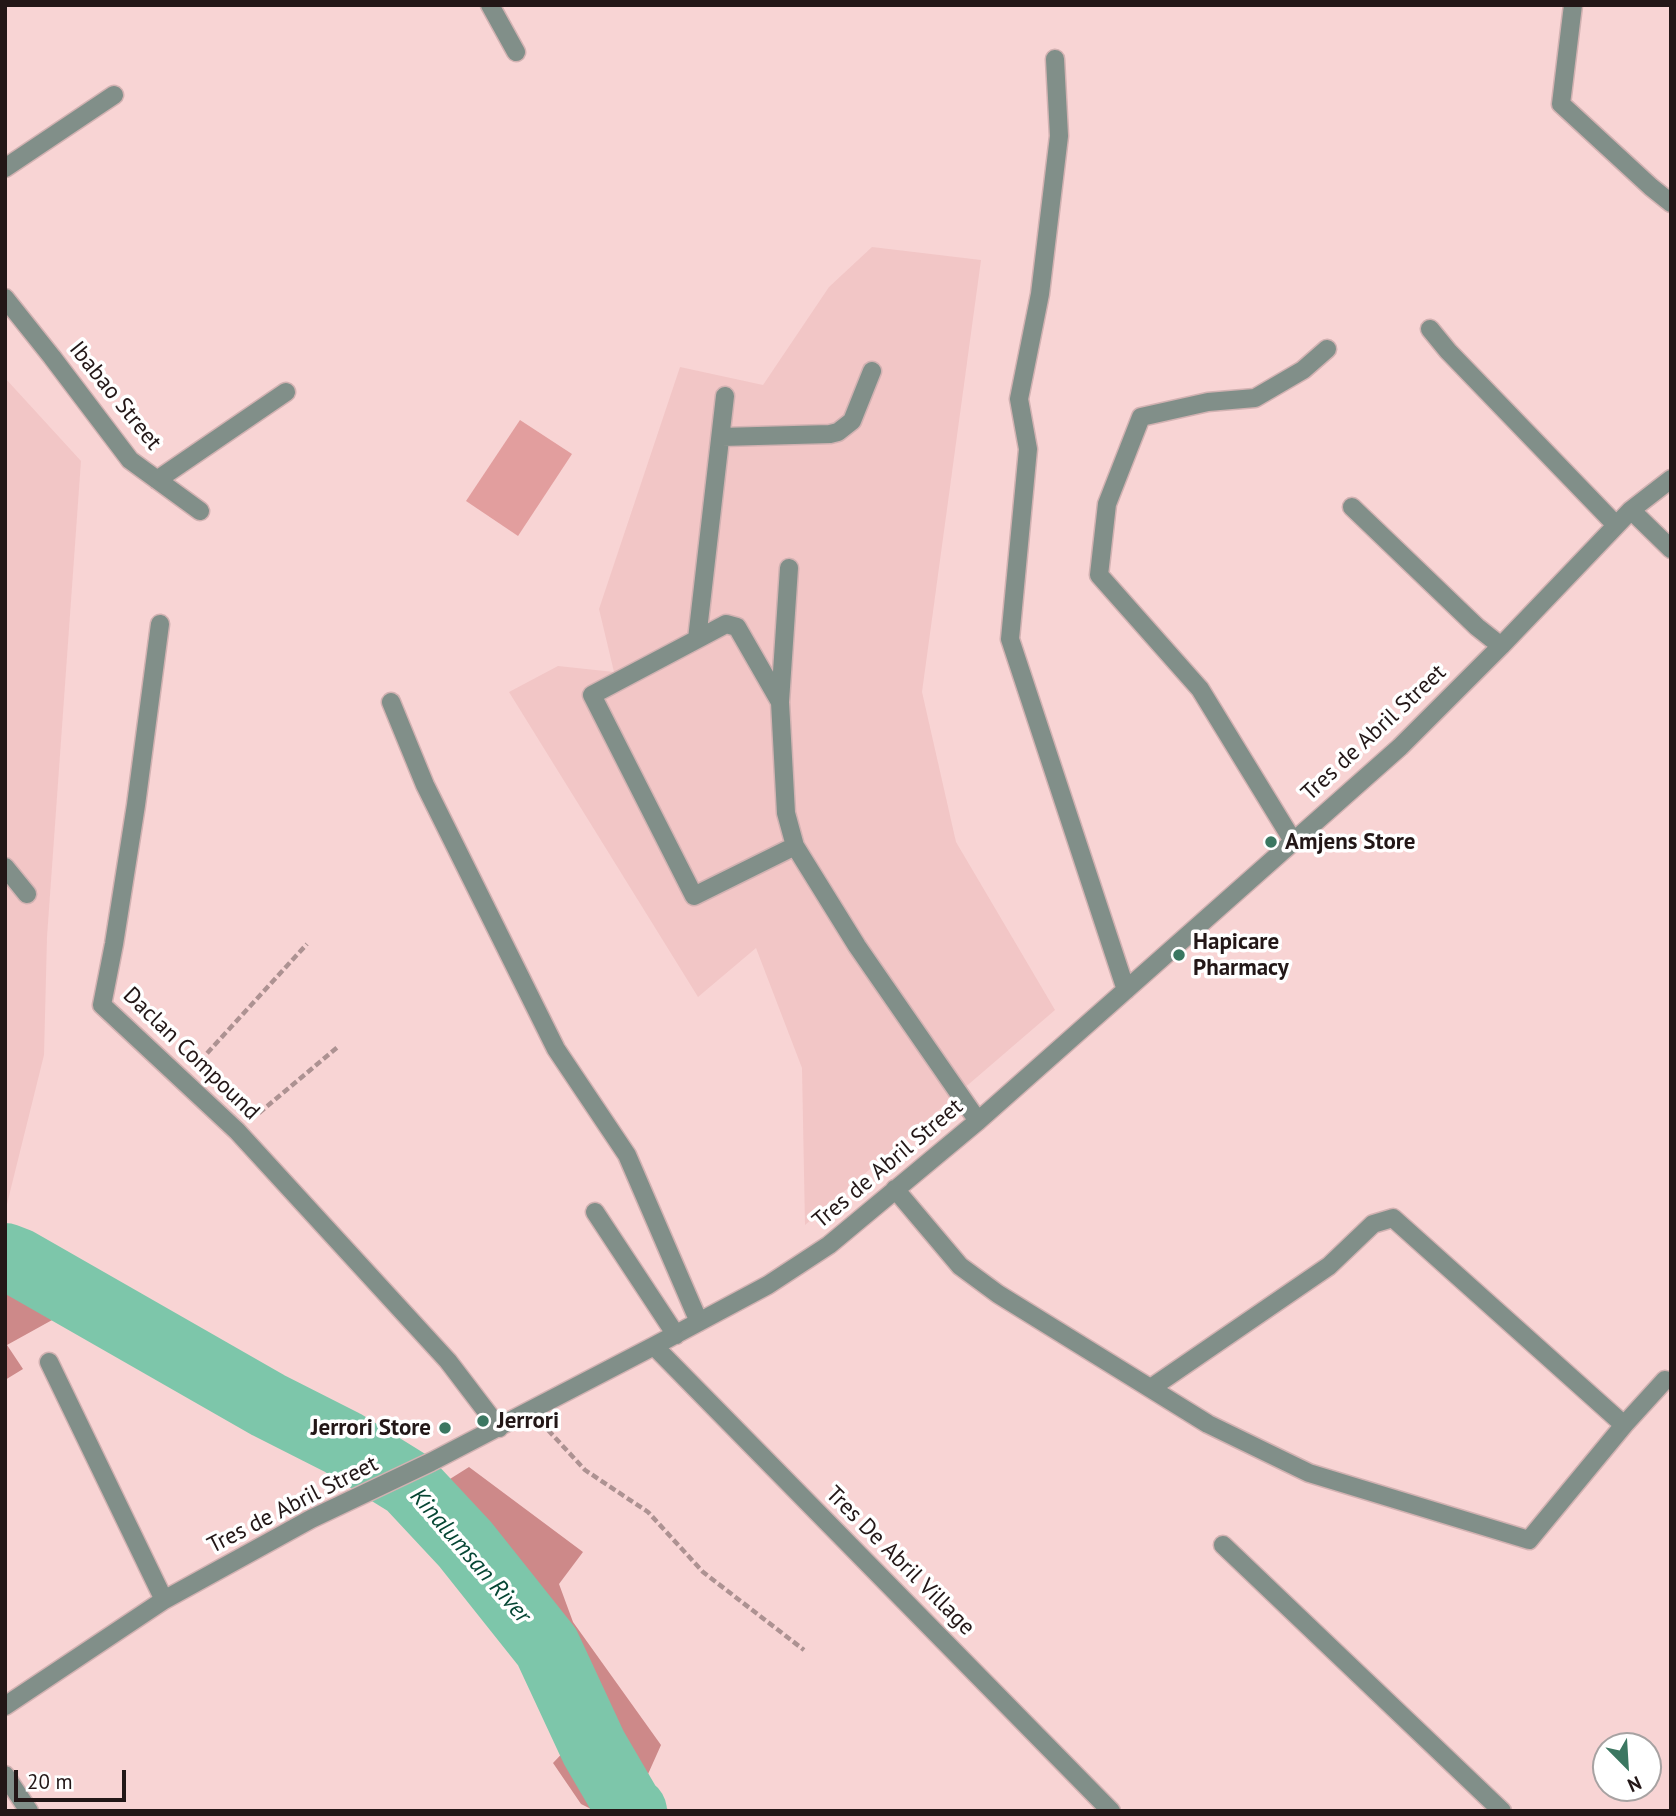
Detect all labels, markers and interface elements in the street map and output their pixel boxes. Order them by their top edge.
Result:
street label: Ibabao Street [63,336,167,456]
street label: Tres de Abril Street [1296,659,1452,807]
place label: Amjens Store [1285,828,1416,856]
marker: Amjens Store [1263,834,1279,850]
place label: Hapicare Pharmacy [1193,928,1289,982]
marker: Hapicare Pharmacy [1171,947,1187,963]
street label: Daclan Compound [117,982,265,1126]
street label: Tres de Abril Street [807,1093,969,1235]
place label: Jerrori [497,1407,559,1435]
marker: Jerrori [475,1413,491,1429]
place label: Jerrori Store [311,1414,431,1442]
marker: Jerrori Store [437,1420,453,1436]
street label: Tres de Abril Street [203,1450,383,1560]
street label: Tres De Abril Village [820,1481,980,1641]
water label: Kinalumsan River [403,1483,537,1629]
north arrow [1592,1732,1662,1802]
scale bar [18,1756,130,1800]
text: 20 m [27,1768,73,1795]
text: N [1624,1771,1645,1798]

